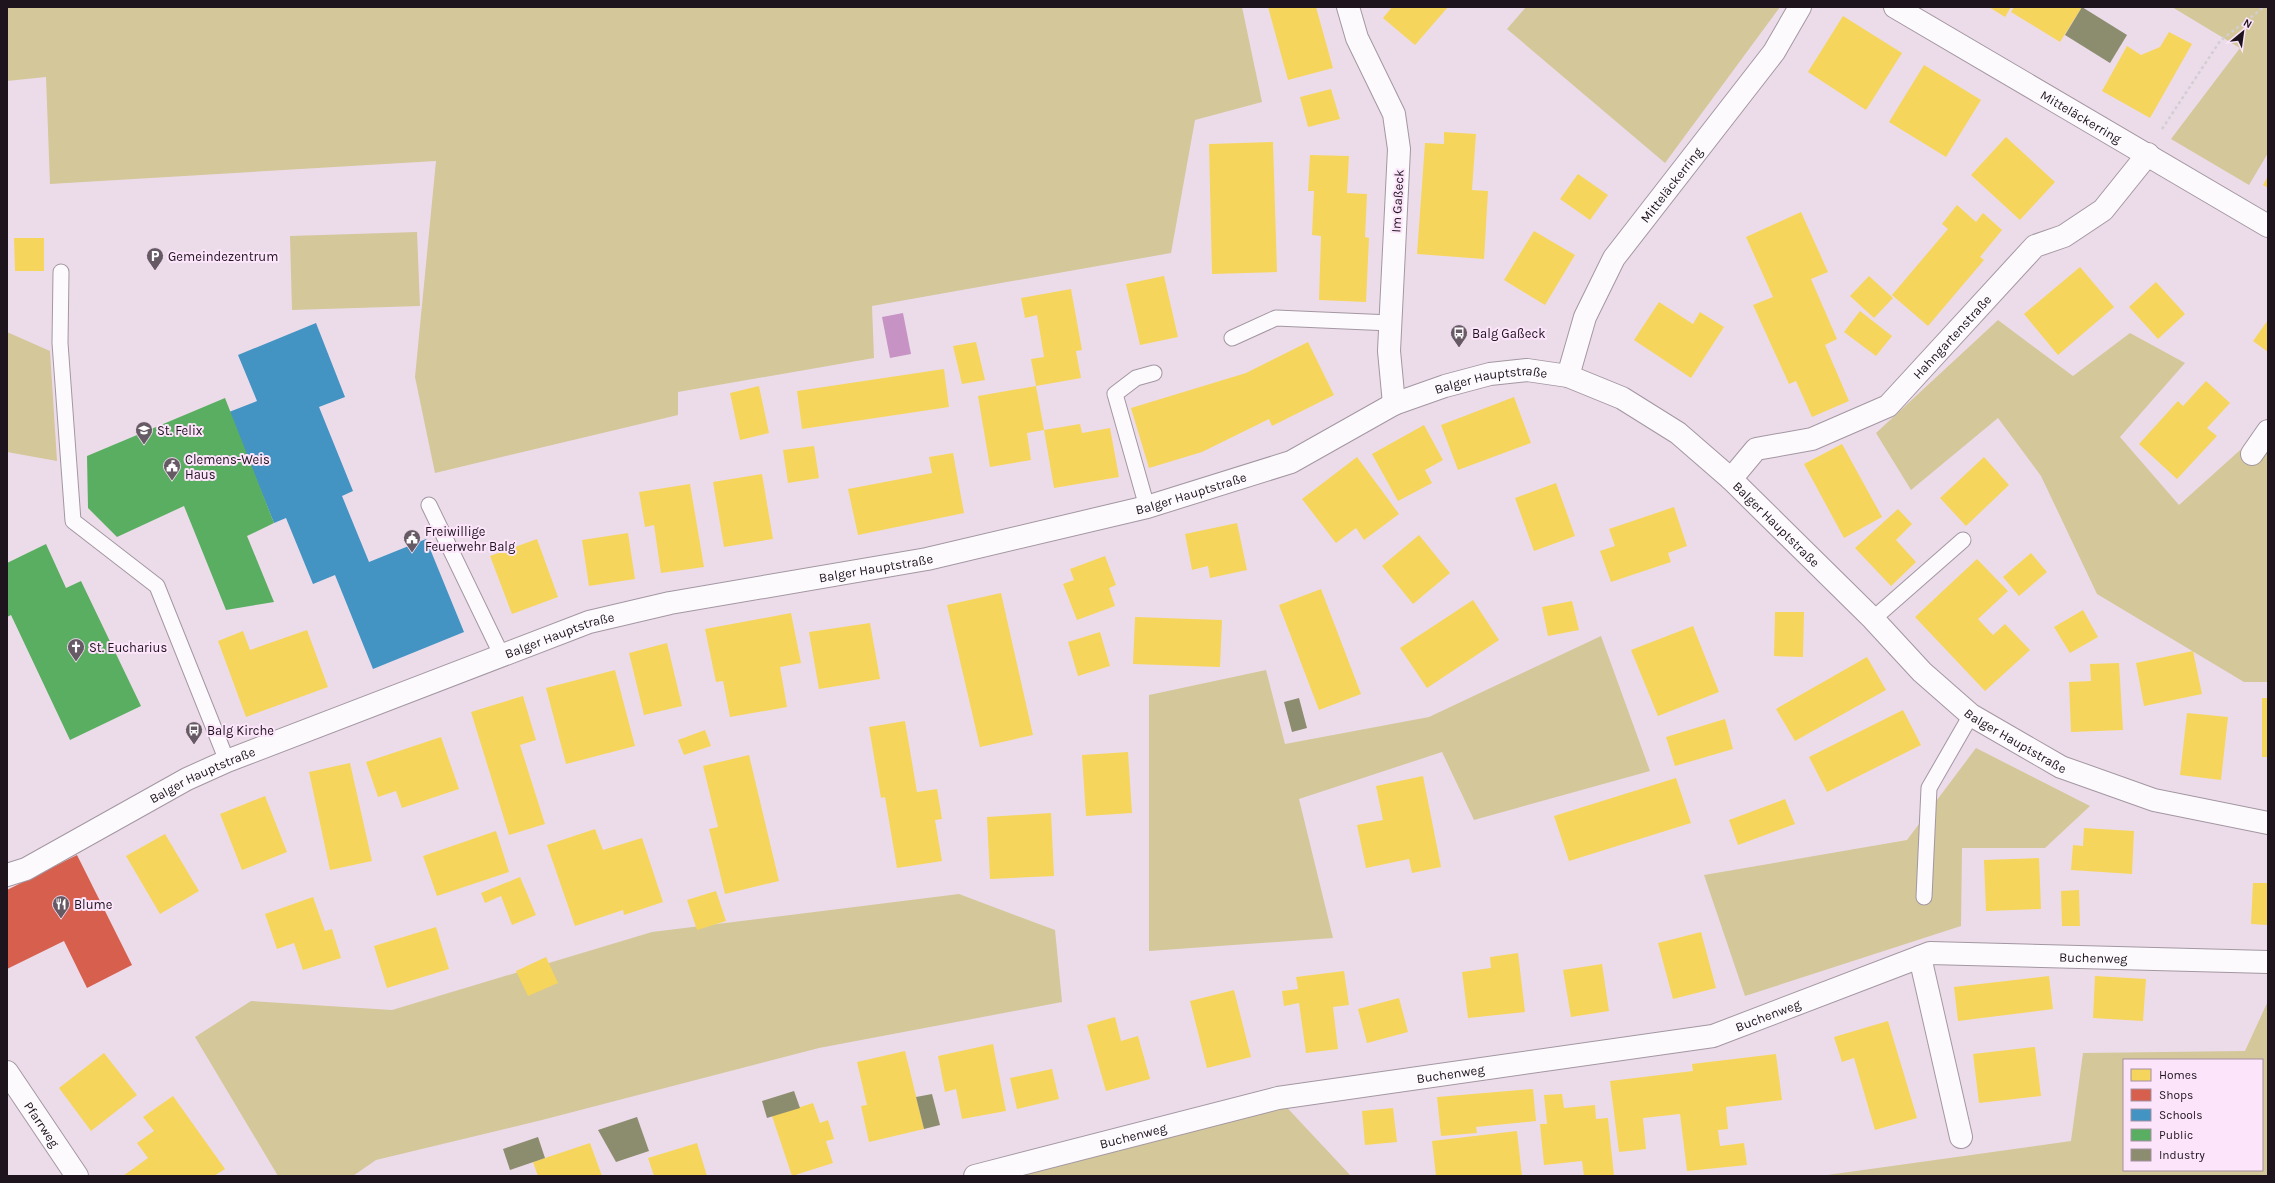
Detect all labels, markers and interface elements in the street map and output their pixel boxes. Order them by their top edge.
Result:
north arrow [2223,12,2263,52]
text: N [2241,16,2254,31]
street label: Mitteläckerring [2038,87,2125,147]
street label: Mitteläckerring [1637,144,1706,226]
street label: Im Gaßeck [1388,169,1407,233]
parking icon: Gemeindezentrum [145,246,165,271]
place label: Gemeindezentrum [168,249,278,264]
street label: Hahngartenstraße [1910,292,1995,382]
bus stop icon: Balg Gaßeck [1449,323,1469,348]
place label: Balg Gaßeck [1472,326,1546,341]
street label: Balger Hauptstraße [1432,363,1549,397]
school or university icon: St. Felix [134,420,154,445]
place label: St. Felix [157,423,203,438]
place label: Clemens-Weis Haus [185,452,270,482]
public building icon: Clemens-Weis Haus [162,456,182,481]
street label: Balger Hauptstraße [1134,469,1249,517]
street label: Balger Hauptstraße [1730,479,1823,570]
place label: Freiwillige Feuerwehr Balg [425,524,516,554]
public building icon: Freiwillige Feuerwehr Balg [402,528,422,553]
street label: Balger Hauptstraße [818,551,935,585]
street label: Balger Hauptstraße [503,609,616,662]
church icon: St. Eucharius [66,637,86,662]
place label: St. Eucharius [89,640,167,655]
street label: Balger Hauptstraße [1961,706,2068,776]
bus stop icon: Balg Kirche [184,720,204,745]
place label: Balg Kirche [207,723,274,738]
street label: Balger Hauptstraße [147,744,258,806]
restaurant icon: Blume [51,894,71,919]
place label: Blume [74,897,113,912]
street label: Buchenweg [2059,949,2128,966]
street label: Buchenweg [1733,996,1803,1035]
legend [2123,1059,2263,1171]
street label: Buchenweg [1415,1062,1486,1086]
text: Homes [2159,1068,2197,1082]
text: Shops [2159,1088,2193,1102]
street label: Pfarrweg [21,1099,63,1151]
text: Schools [2159,1108,2202,1122]
street label: Buchenweg [1098,1120,1169,1152]
text: Public [2159,1128,2193,1142]
text: Industry [2159,1148,2205,1162]

